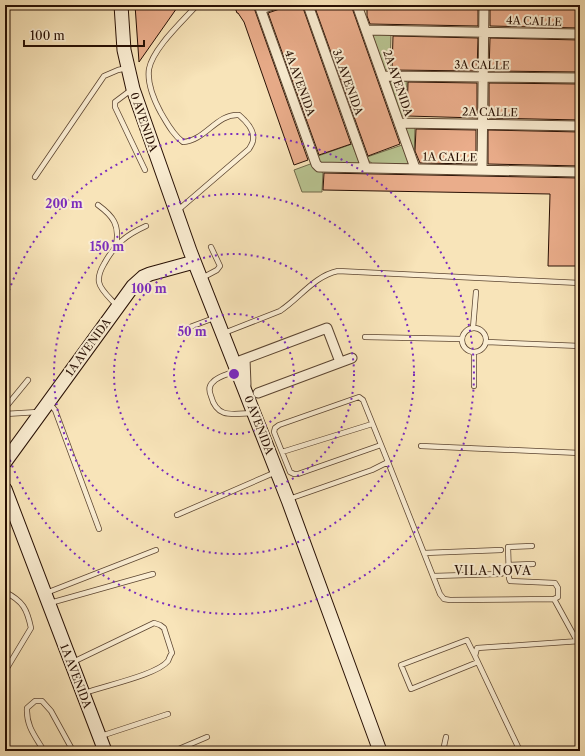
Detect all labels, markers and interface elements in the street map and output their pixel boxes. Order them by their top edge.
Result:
street label: 4A CALLE [506,13,563,29]
scale bar [24,22,144,48]
text: 100 m [30,28,65,43]
street label: 3A AVENIDA [330,47,367,118]
street label: 4A AVENIDA [282,48,319,119]
street label: 2A AVENIDA [380,48,416,119]
street label: 3A CALLE [454,58,510,72]
street label: 0 AVENIDA [127,90,161,154]
street label: 2A CALLE [462,105,518,119]
street label: 1A CALLE [423,150,478,164]
text: 200 m [45,196,83,211]
text: 150 m [90,239,124,254]
text: 100 m [131,281,167,296]
street label: 1A AVENIDA [62,315,114,379]
text: 50 m [177,324,207,339]
centre of rings [227,367,241,381]
street label: 0 AVENIDA [241,393,277,457]
district label: VILA NOVA [453,563,532,578]
street label: 1A AVENIDA [57,642,95,711]

